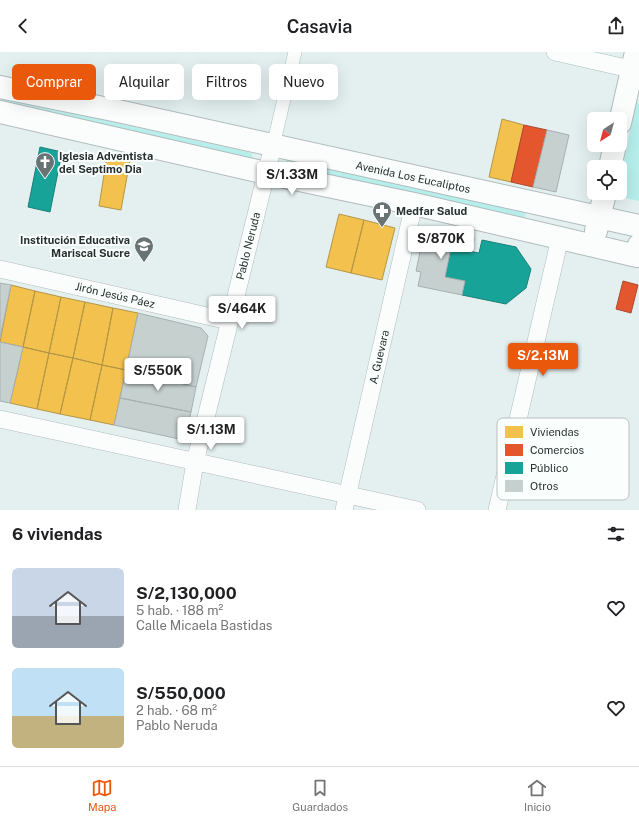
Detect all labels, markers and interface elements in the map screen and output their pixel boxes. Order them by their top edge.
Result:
icon: back [12,15,34,37]
icon: share [605,15,627,37]
text: Casavia [287,16,352,37]
chip: Comprar [12,64,96,100]
chip: Alquilar [104,64,184,100]
chip: Filtros [192,64,261,100]
chip: Nuevo [269,64,338,100]
north arrow [587,112,627,152]
map controls [587,112,627,200]
place label: Iglesia Adventista del Septimo Dia [59,150,153,175]
church icon: Iglesia Adventista del Septimo Dia [34,151,56,179]
street label: Avenida Los Eucaliptos [354,159,472,195]
button: locate [587,160,627,200]
pin: S/1.33M [255,162,329,196]
text: S/1.33M [266,167,318,182]
pharmacy icon: Medfar Salud [371,200,393,228]
place label: Medfar Salud [396,205,467,217]
street label: Pablo Neruda [234,211,262,281]
pin: S/870K [408,226,474,260]
text: S/870K [417,231,465,246]
place label: Institución Educativa Mariscal Sucre [20,234,130,259]
school or university icon: Institución Educativa Mariscal Sucre [133,235,155,263]
street label: Jirón Jesús Páez [74,280,156,310]
pin: S/464K [209,296,275,330]
text: S/464K [218,301,266,316]
street label: A. Guevara [367,329,391,385]
pin: S/2.13M [506,343,580,377]
text: S/2.13M [517,348,569,363]
pin: S/550K [125,358,191,392]
text: S/550K [133,363,183,378]
pin: S/1.13M [174,417,248,451]
legend [497,418,629,500]
text: S/1.13M [186,422,236,437]
text: Viviendas [530,426,580,438]
text: Comercios [530,444,585,456]
text: Público [530,462,568,474]
text: Otros [530,480,559,492]
icon: filters [605,523,627,545]
text: 6 viviendas [12,524,103,544]
text: S/2,130,000 [136,583,237,603]
icon: home [44,584,92,632]
icon: heart [605,597,627,619]
text: 5 hab. · 188 m² [136,603,223,618]
text: Calle Micaela Bastidas [136,618,272,633]
text: S/550,000 [136,683,226,703]
icon: home [44,684,92,732]
icon: heart [605,697,627,719]
text: 2 hab. · 68 m² [136,703,217,718]
text: Pablo Neruda [136,718,218,733]
tab: Mapa [88,777,116,813]
tab: Guardados [292,777,348,813]
tab: Inicio [524,777,551,813]

